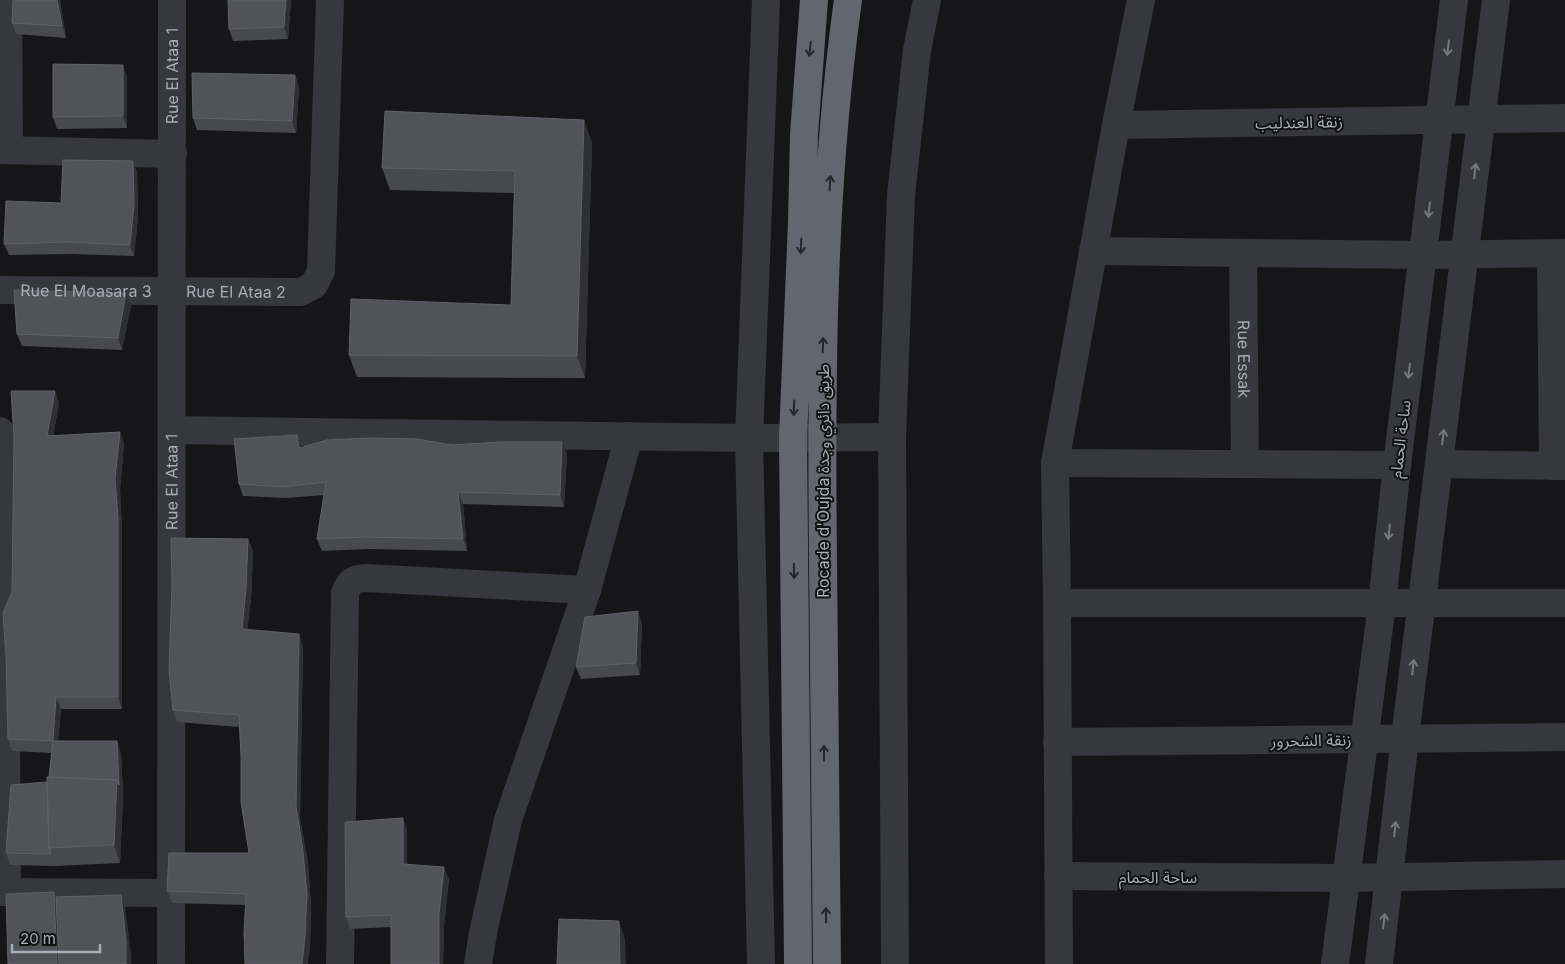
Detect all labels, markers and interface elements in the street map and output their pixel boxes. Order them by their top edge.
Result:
street label: Rue El Ataa 1 [162,28,182,124]
one-way arrow [805,40,814,56]
one-way arrow [1443,40,1453,56]
street label: زنقة العندليب [1255,111,1343,133]
one-way arrow [1470,164,1480,180]
one-way arrow [825,175,834,191]
one-way arrow [1424,201,1434,217]
one-way arrow [796,238,806,254]
street label: Rue El Moasara 3 [20,280,152,301]
street label: Rue El Ataa 2 [186,281,286,302]
street label: Rue Essak [1234,320,1254,398]
one-way arrow [819,338,828,354]
one-way arrow [1404,363,1414,379]
street label: Rocade d'Oujda طريق دائري وجدة [813,364,836,598]
street label: ساحة الحمام [1385,399,1418,480]
one-way arrow [790,400,799,416]
one-way arrow [1438,429,1448,445]
street label: Rue El Ataa 1 [161,434,182,530]
one-way arrow [1385,524,1394,540]
one-way arrow [789,562,799,578]
one-way arrow [1408,660,1418,676]
street label: زنقة الشحرور [1269,729,1352,751]
one-way arrow [819,745,829,762]
one-way arrow [1390,821,1400,837]
street label: ساحة الحمام [1119,867,1197,890]
one-way arrow [821,908,831,924]
one-way arrow [1379,913,1389,929]
scale bar [12,922,100,954]
text: 20 m [20,929,56,948]

